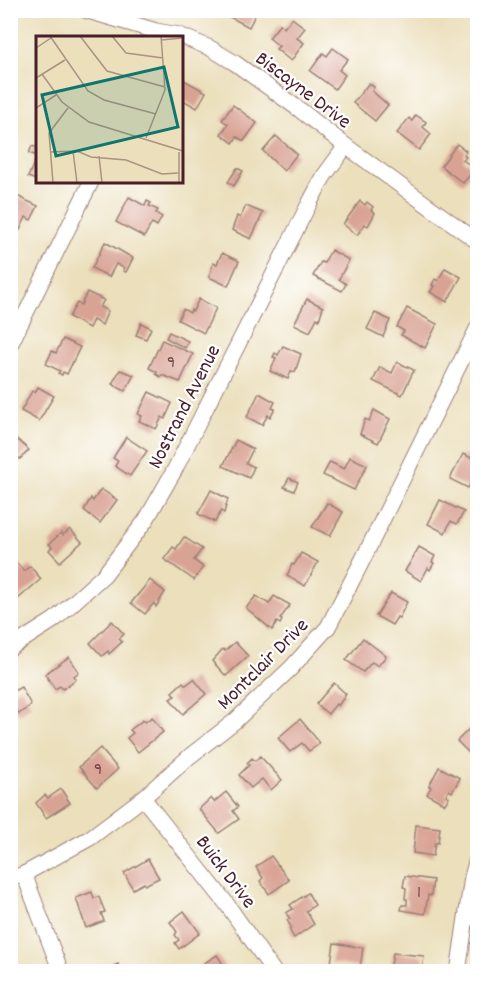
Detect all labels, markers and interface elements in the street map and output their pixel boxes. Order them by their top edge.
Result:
inset map [36,36,183,183]
street label: Biscayne Drive [248,45,357,138]
street label: Nostrand Avenue [141,340,230,475]
house number: 9 [167,351,175,376]
street label: Montclair Drive [211,612,317,718]
house number: 9 [94,758,102,783]
street label: Buick Drive [187,830,262,916]
house number: 1 [417,881,421,906]

